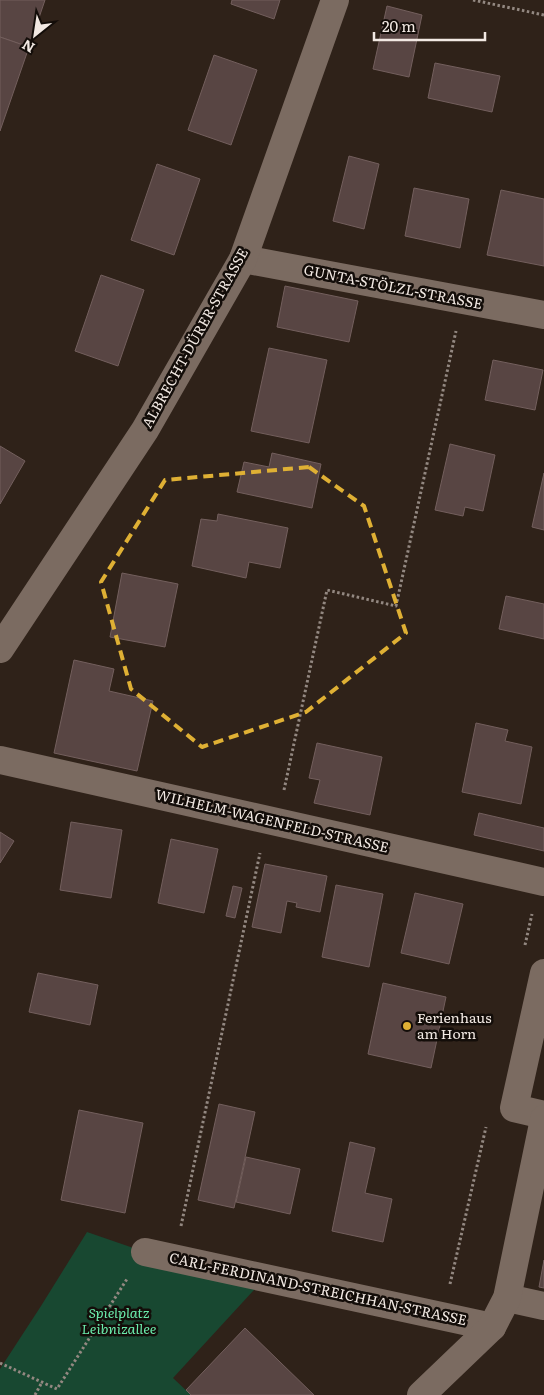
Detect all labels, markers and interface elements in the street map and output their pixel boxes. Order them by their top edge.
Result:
north arrow [10,10,60,60]
scale bar [374,10,485,42]
text: 20 m [382,14,416,37]
text: N [18,35,38,59]
street label: ALBRECHT-DÜRER-STRASSE [136,244,252,431]
street label: GUNTA-STÖLZL-STRASSE [302,259,484,313]
street label: WILHELM-WAGENFELD-STRASSE [154,783,391,857]
place label: Ferienhaus am Horn [417,1007,492,1043]
marker: Ferienhaus am Horn [401,1020,413,1032]
street label: CARL-FERDINAND-STREICHHAN-STRASSE [168,1247,469,1329]
park label: Spielplatz Leibnizallee [82,1302,157,1338]

